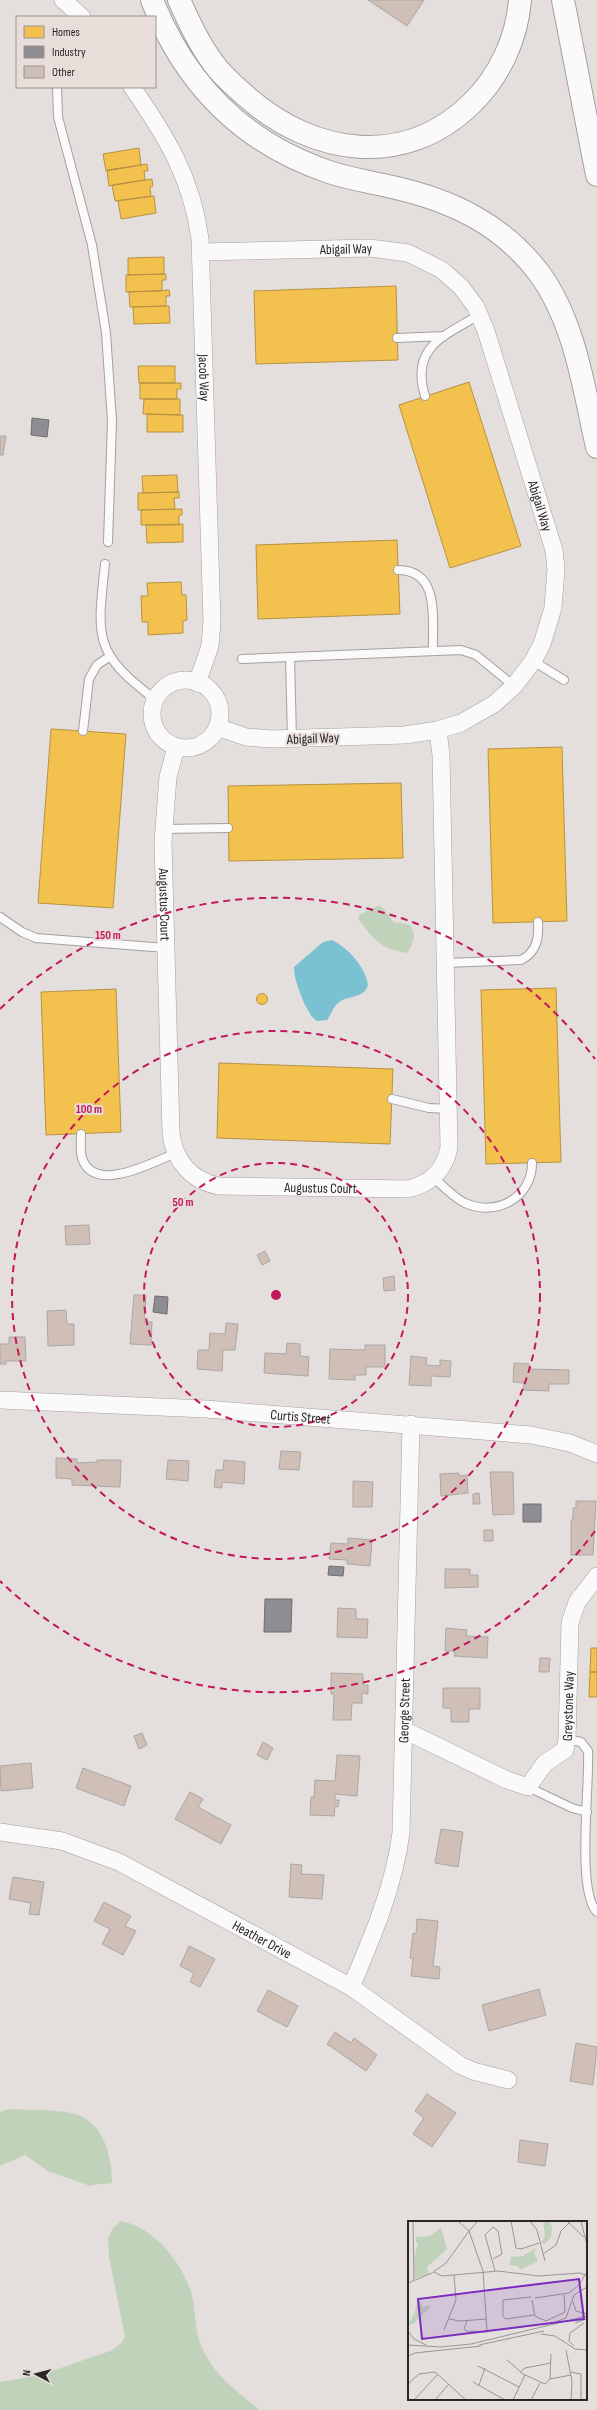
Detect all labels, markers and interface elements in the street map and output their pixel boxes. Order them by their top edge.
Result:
legend [16,16,156,88]
text: Homes [52,25,80,40]
text: Industry [52,45,86,60]
text: Other [52,65,76,80]
street label: Abigail Way [319,240,373,258]
street label: Jacob Way [195,353,213,402]
street label: Abigail Way [524,478,556,534]
street label: Abigail Way [286,729,340,748]
street label: Augustus Court [155,867,174,941]
text: 150 m [95,928,121,943]
text: 100 m [76,1102,102,1117]
street label: Augustus Court [283,1179,357,1197]
text: 50 m [173,1195,193,1210]
centre of rings [269,1288,283,1302]
street label: Curtis Street [270,1406,331,1428]
street label: Greystone Way [559,1670,578,1741]
street label: George Street [395,1678,414,1743]
street label: Heather Drive [229,1917,294,1962]
inset map [408,2221,587,2400]
north arrow [16,2354,56,2394]
text: N [20,2369,33,2377]

